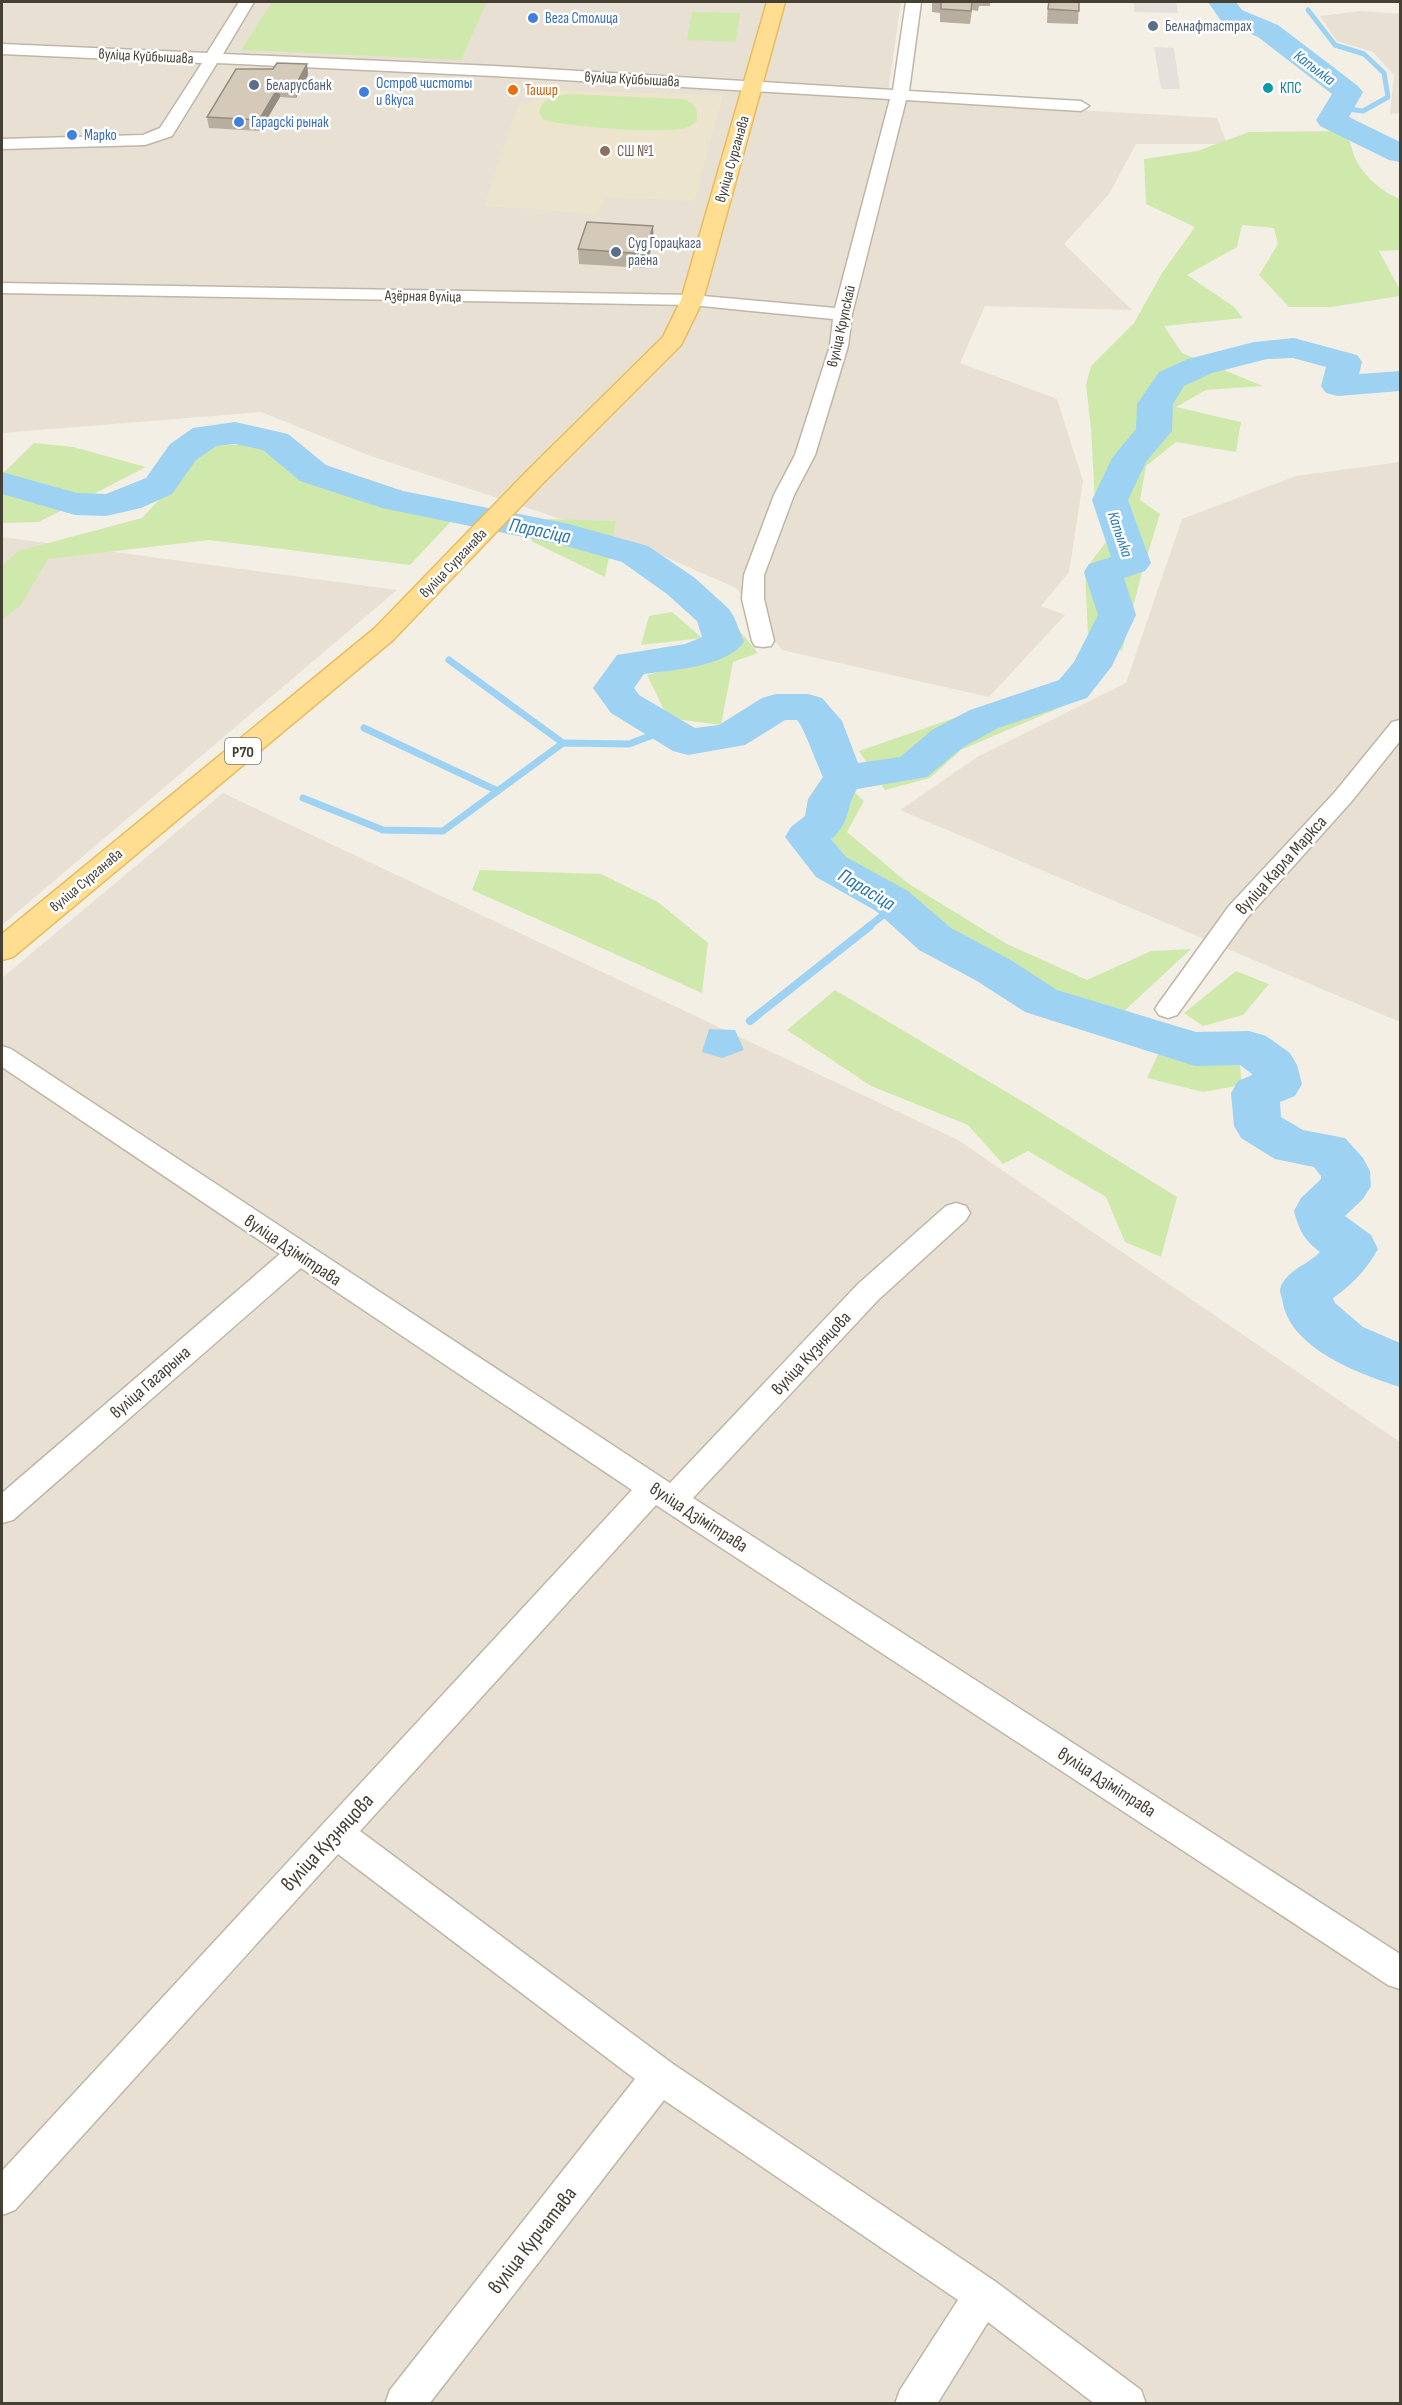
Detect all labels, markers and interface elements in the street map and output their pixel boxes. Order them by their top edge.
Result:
place label: Вега Столица [545,9,618,28]
marker: Вега Столица [526,11,540,25]
place label: Белнафтастрах [1165,17,1252,36]
marker: Белнафтастрах [1146,19,1160,33]
street label: вуліца Куйбышава [98,45,194,68]
water label: Капылка [1290,47,1339,90]
street label: вуліца Куйбышава [584,68,680,91]
place label: Остров чистоты и вкуса [376,74,472,110]
place label: Беларусбанк [266,76,332,95]
marker: Беларусбанк [247,78,261,92]
place label: КПС [1280,79,1302,98]
place label: Ташир [525,81,558,100]
marker: КПС [1261,81,1275,95]
marker: Ташир [506,83,520,97]
marker: Остров чистоты и вкуса [357,85,371,99]
place label: Гарадскі рынак [251,113,329,132]
street label: вуліца Сурганава [711,113,754,205]
marker: Гарадскі рынак [232,115,246,129]
place label: Марко [84,126,117,145]
marker: Марко [65,128,79,142]
place label: СШ №1 [617,142,654,161]
marker: СШ №1 [598,144,612,158]
place label: Суд Горацкага раёна [628,234,701,270]
marker: Суд Горацкага раёна [609,245,623,259]
street label: вуліца Крупскай [823,283,860,369]
street label: Азёрная вуліца [384,286,462,307]
water label: Капылка [1103,509,1136,560]
water label: Парасіца [507,513,573,549]
street label: вуліца Сурганава [416,525,491,602]
road number: Р70 [225,738,261,764]
street label: вуліца Карла Маркса [1231,812,1331,919]
street label: вуліца Сурганава [46,844,127,916]
water label: Парасіца [834,864,899,916]
street label: вуліца Дзімітрава [240,1210,345,1291]
street label: вуліца Кузняцова [767,1307,855,1399]
street label: вуліца Гагарына [106,1342,195,1423]
street label: вуліца Дзімітрава [646,1478,752,1557]
street label: вуліца Дзімітрава [1054,1743,1160,1822]
street label: вуліца Кузняцова [276,1788,379,1896]
street label: вуліца Курчатава [483,2182,582,2299]

